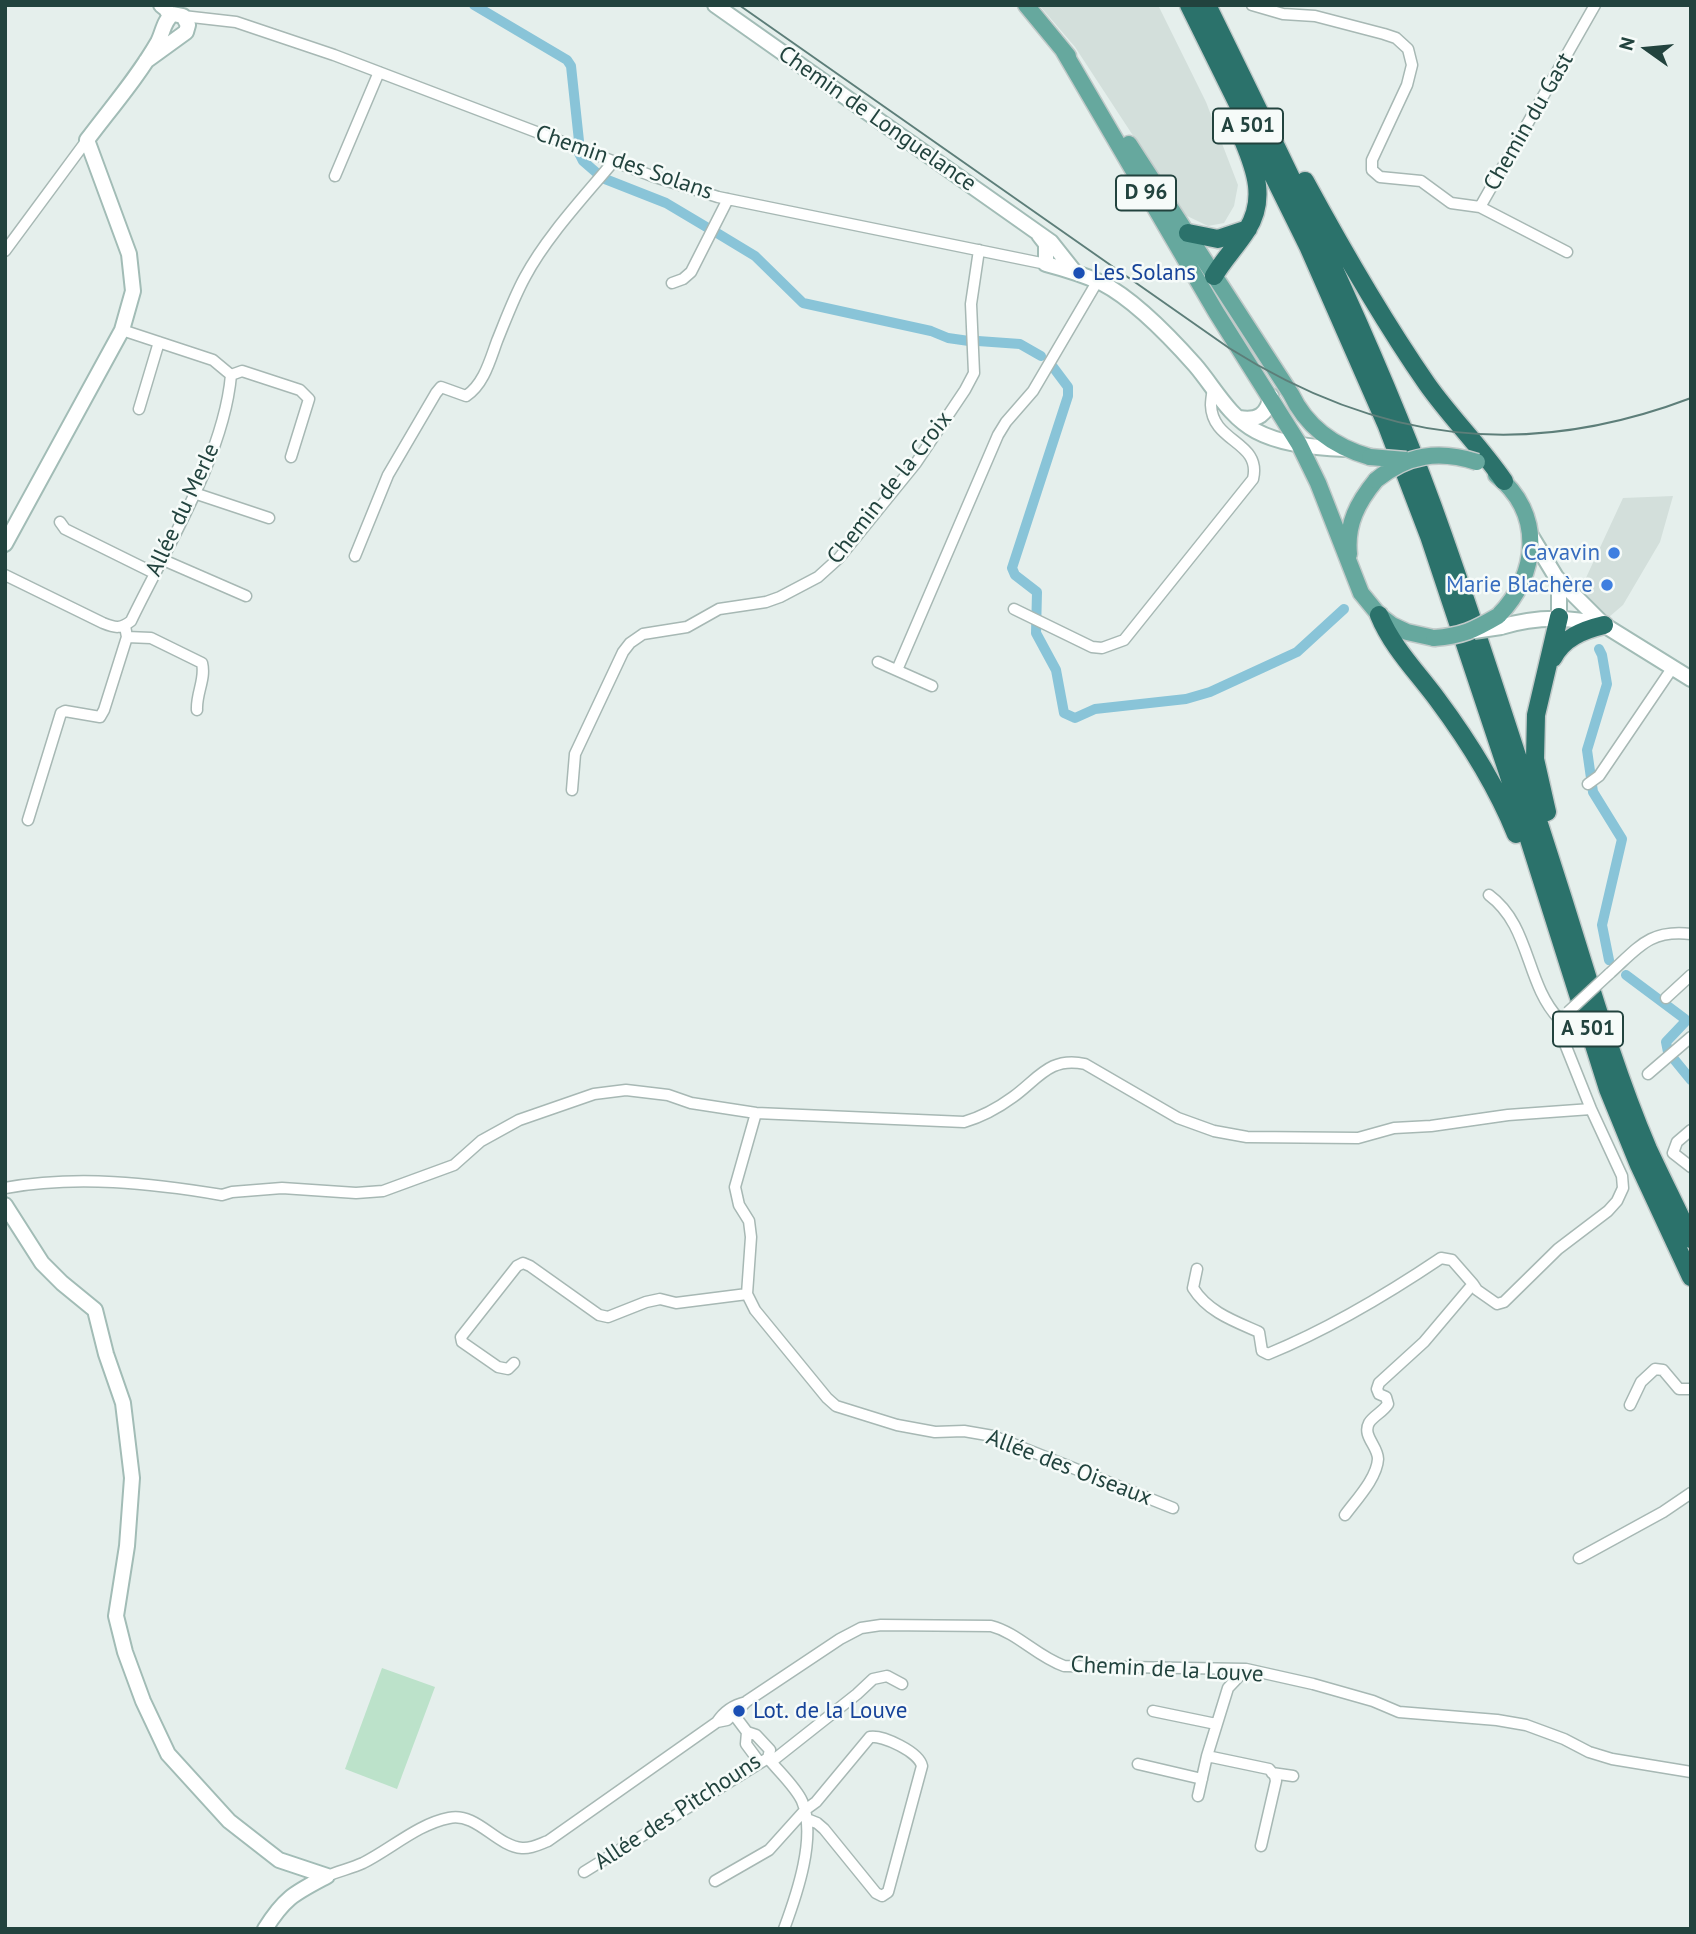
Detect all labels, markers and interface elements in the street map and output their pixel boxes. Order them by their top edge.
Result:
north arrow [1612,14,1682,84]
text: N [1614,34,1640,53]
street label: Chemin de Longuelance [773,40,981,198]
street label: Chemin du Gast [1478,48,1580,196]
road number: A 501 [1213,108,1283,144]
street label: Chemin des Solans [532,120,716,206]
road number: D 96 [1116,176,1176,210]
place label: Les Solans [1093,259,1196,287]
marker: Les Solans [1071,265,1087,281]
street label: Chemin de la Croix [822,406,958,570]
street label: Allée du Merle [140,439,226,581]
place label: Cavavin [1524,539,1600,567]
marker: Cavavin [1606,545,1622,561]
place label: Marie Blachère [1446,571,1593,599]
marker: Marie Blachère [1599,577,1615,593]
road number: A 501 [1553,1012,1623,1046]
street label: Allée des Oiseaux [982,1424,1156,1512]
street label: Chemin de la Louve [1070,1651,1264,1689]
place label: Lot. de la Louve [753,1697,907,1725]
marker: Lot. de la Louve [731,1703,747,1719]
street label: Allée des Pitchouns [590,1748,766,1876]

